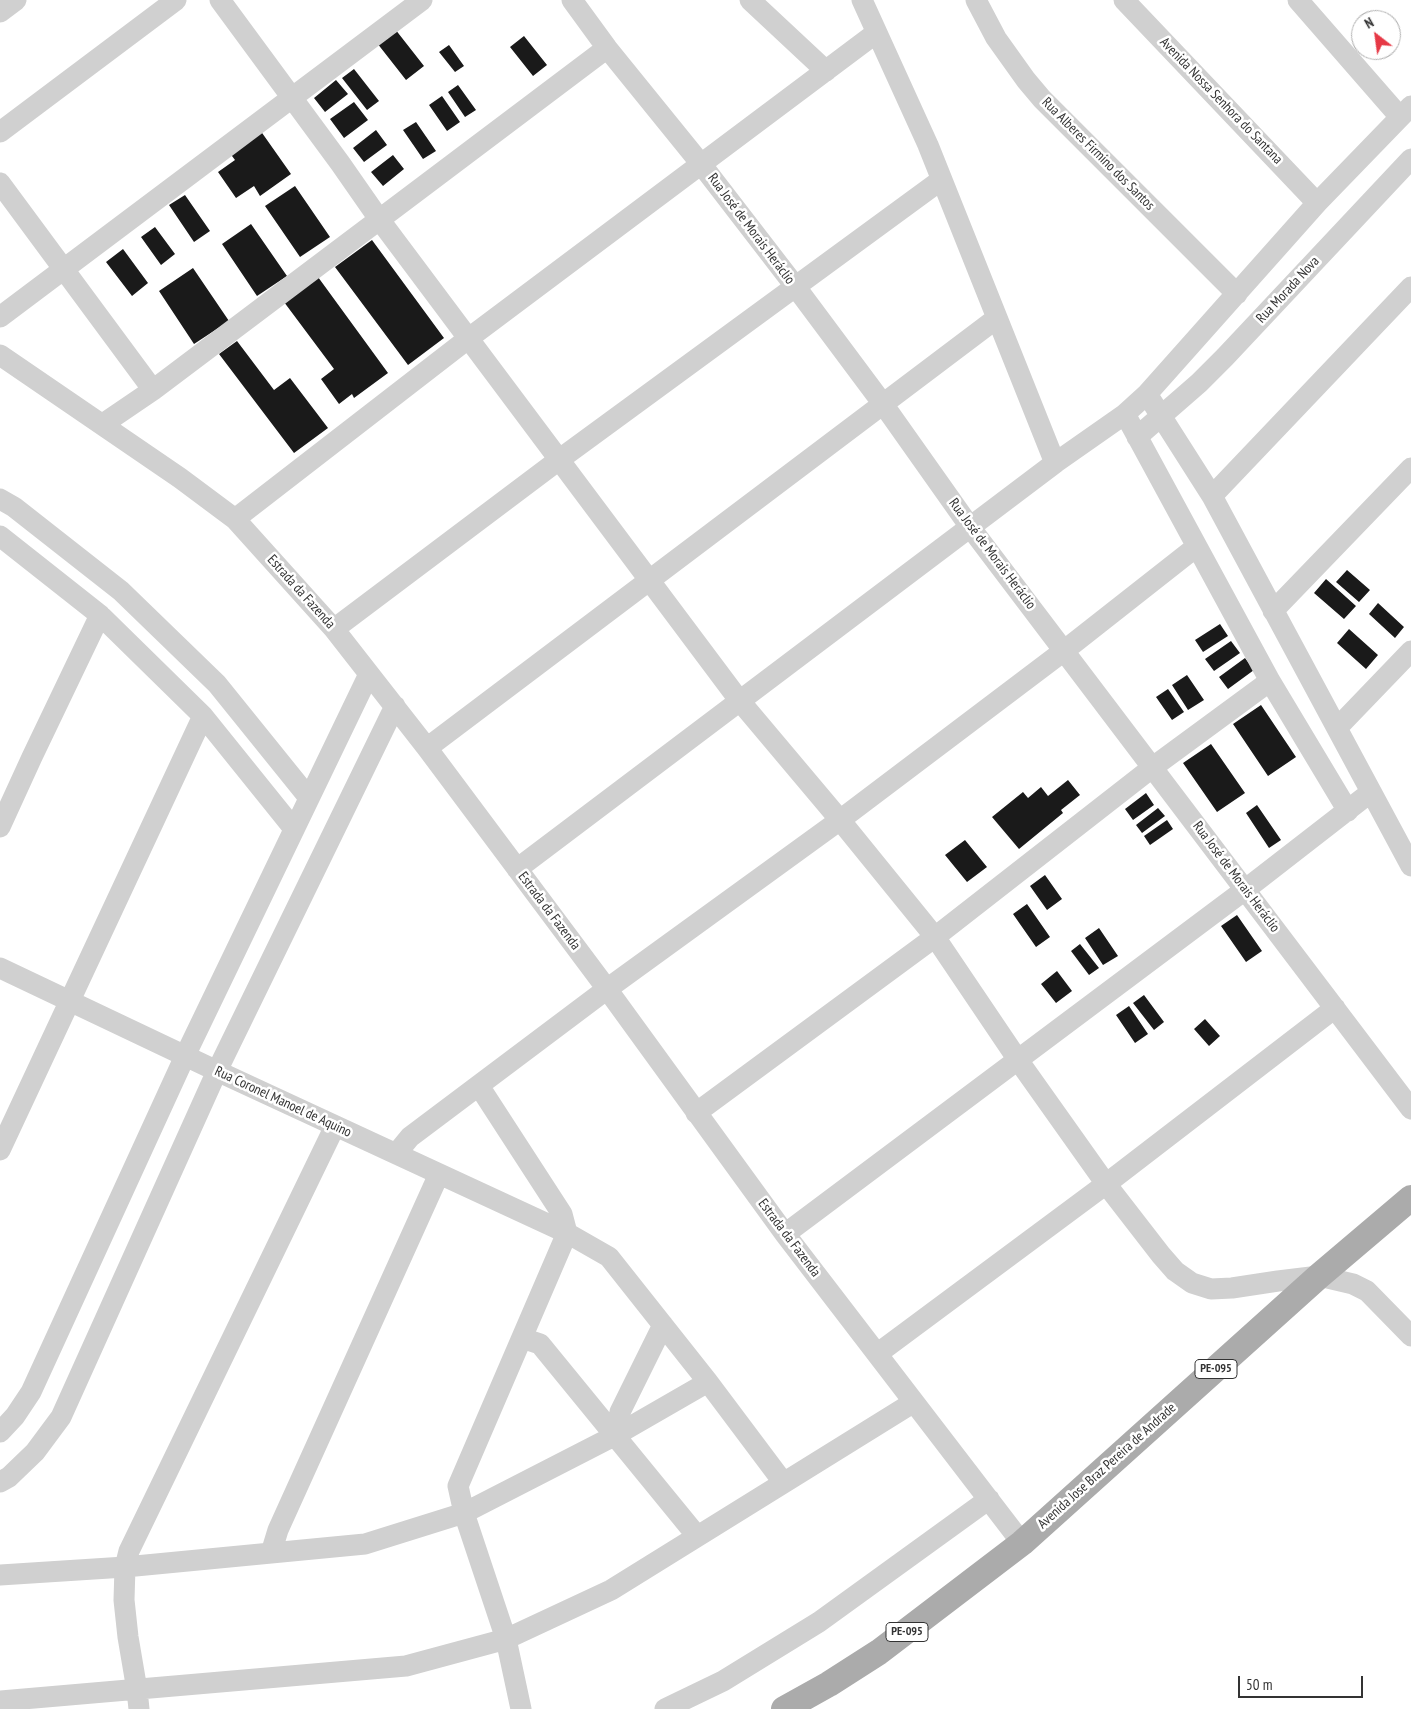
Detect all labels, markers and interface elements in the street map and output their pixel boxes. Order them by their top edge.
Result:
north arrow [1351,10,1401,60]
text: N [1361,13,1377,33]
street label: Avenida Nossa Senhora do Santana [1156,34,1286,168]
street label: Rua Alberes Firmino dos Santos [1038,94,1158,214]
street label: Rua José de Morais Heráclio [704,170,798,288]
street label: Rua Morada Nova [1253,253,1323,327]
street label: Rua José de Morais Heráclio [945,495,1039,613]
street label: Estrada da Fazenda [264,552,338,632]
street label: Rua José de Morais Heráclio [1189,818,1283,936]
street label: Estrada da Fazenda [514,869,584,953]
street label: Rua Coronel Manoel de Aquino [212,1063,354,1141]
street label: Estrada da Fazenda [754,1196,824,1280]
road number: PE-095 [1195,1360,1237,1378]
street label: Avenida Jose Braz Pereira de Andrade [1035,1400,1179,1532]
road number: PE-095 [886,1622,928,1641]
scale bar [1241,1666,1366,1698]
text: 50 m [1246,1675,1272,1694]

